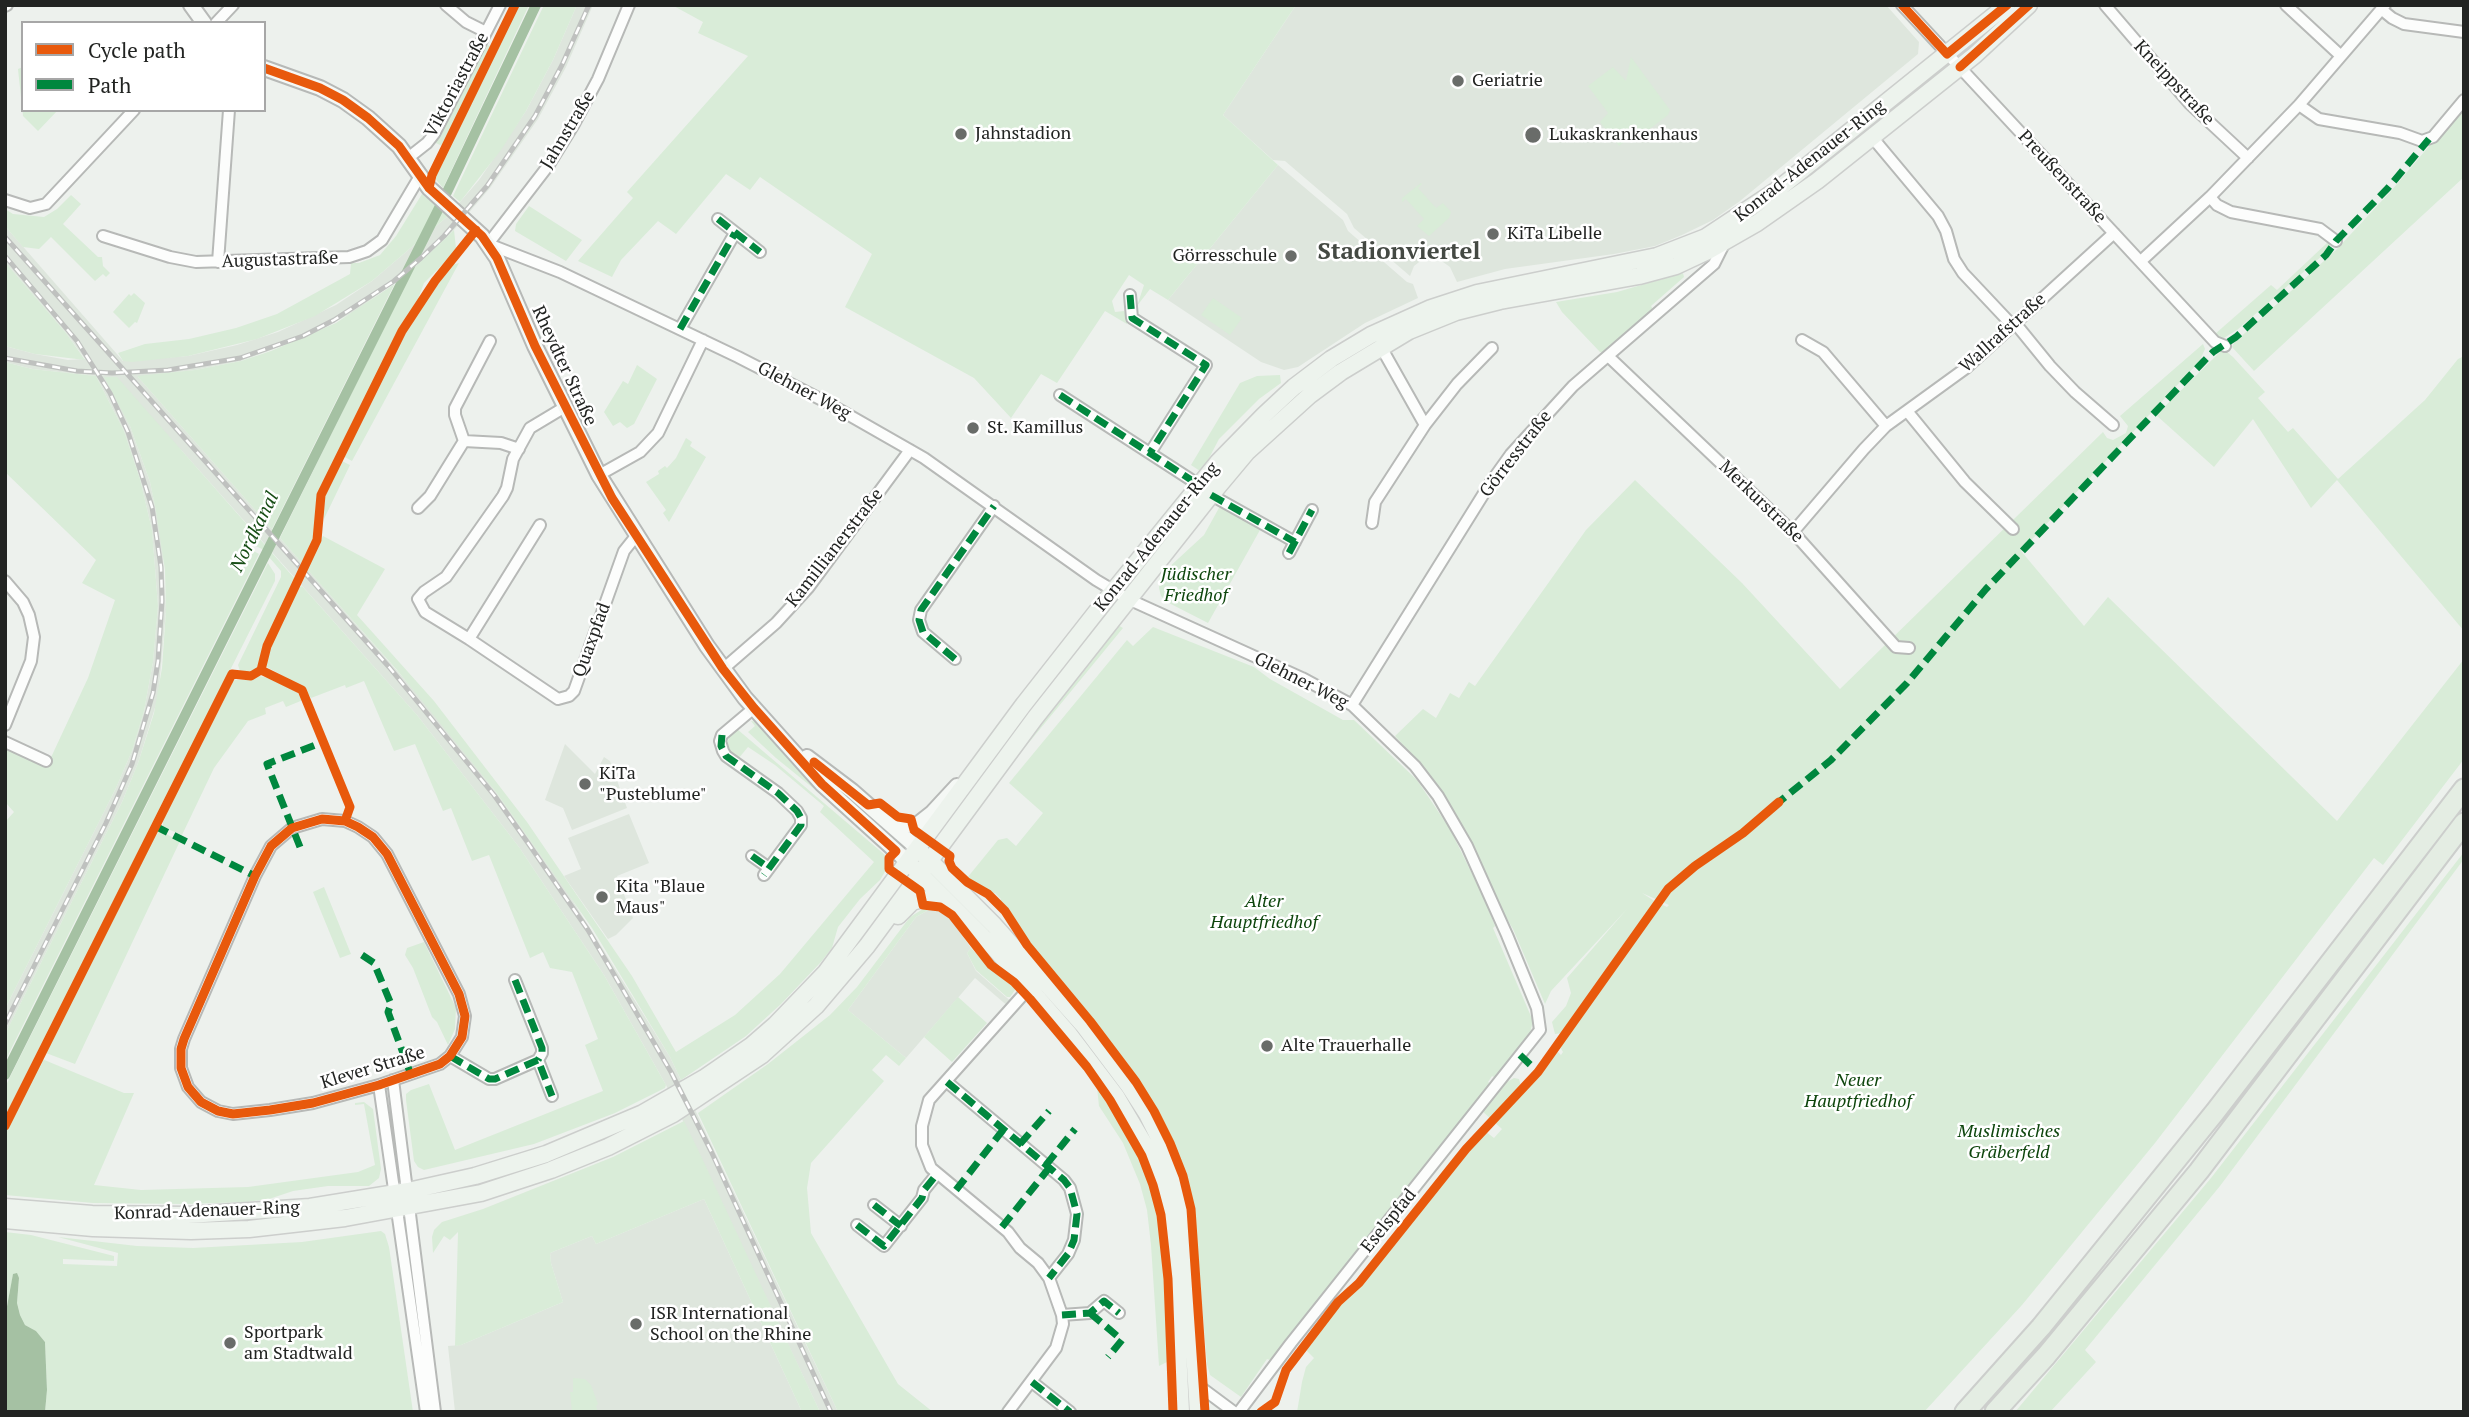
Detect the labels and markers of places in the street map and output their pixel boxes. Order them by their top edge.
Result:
place label: Geriatrie [1472,70,1543,92]
marker: Geriatrie [1450,73,1466,89]
place label: Jahnstadion [975,123,1071,145]
place label: Lukaskrankenhaus [1549,124,1698,146]
marker: Lukaskrankenhaus [1523,125,1543,145]
marker: Jahnstadion [953,126,969,142]
place label: KiTa Libelle [1507,223,1602,245]
marker: KiTa Libelle [1485,226,1501,242]
place label: Görresschule [1172,245,1277,267]
marker: Görresschule [1283,248,1299,264]
place label: St. Kamillus [987,417,1083,439]
marker: St. Kamillus [965,420,981,436]
place label: KiTa "Pusteblume" [599,763,707,806]
marker: KiTa "Pusteblume" [577,776,593,792]
place label: Kita "Blaue Maus" [616,876,705,918]
marker: Kita "Blaue Maus" [594,889,610,905]
place label: Alte Trauerhalle [1281,1035,1411,1057]
marker: Alte Trauerhalle [1259,1038,1275,1054]
place label: ISR International School on the Rhine [650,1303,811,1346]
marker: ISR International School on the Rhine [628,1316,644,1332]
place label: Sportpark am Stadtwald [244,1322,353,1364]
marker: Sportpark am Stadtwald [222,1335,238,1351]

